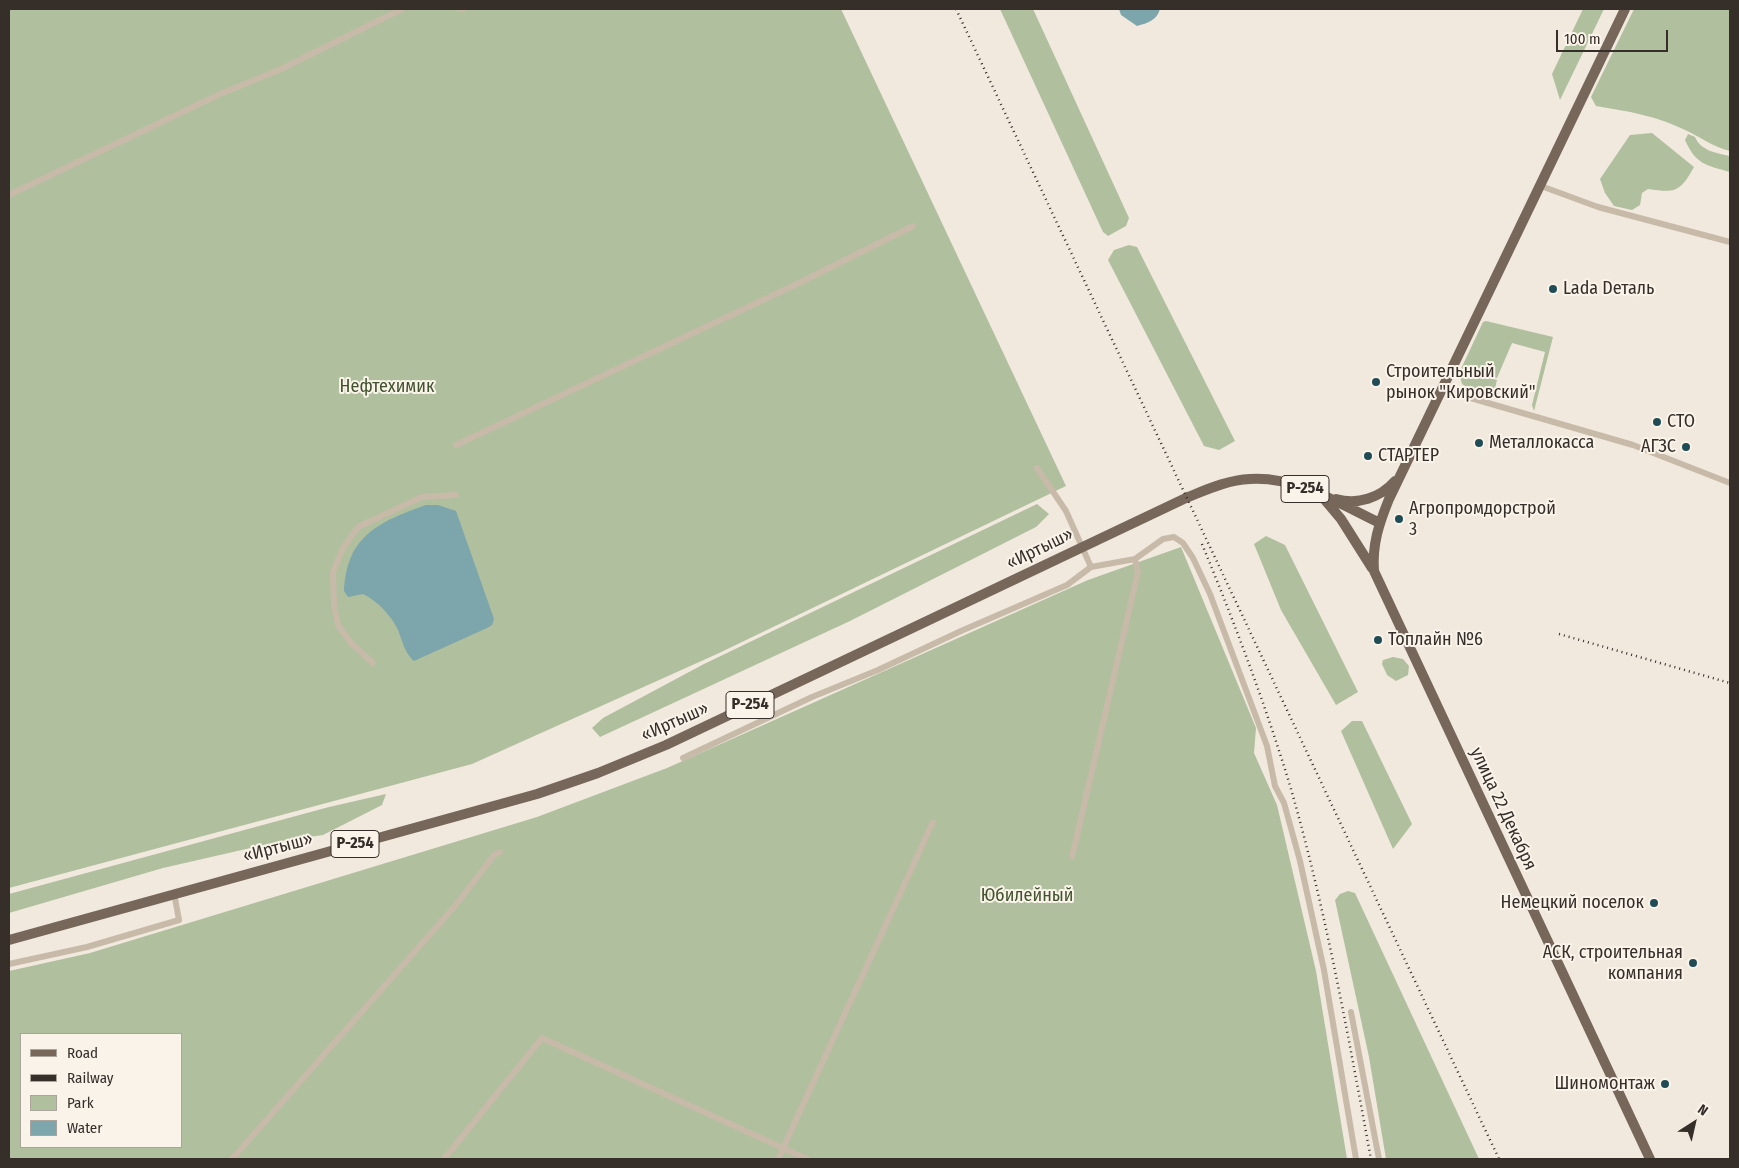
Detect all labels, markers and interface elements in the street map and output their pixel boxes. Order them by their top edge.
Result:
scale bar [1559,20,1672,52]
text: 100 m [1564,30,1601,48]
place label: Lada Dеталь [1563,278,1654,300]
marker: Lada Dеталь [1547,283,1559,295]
place label: Строительный рынок "Кировский" [1386,361,1536,404]
park label: Нефтехимик [340,376,434,398]
marker: Строительный рынок "Кировский" [1370,376,1382,388]
place label: СТО [1667,411,1695,433]
marker: СТО [1651,416,1663,428]
place label: Металлокасса [1489,432,1594,454]
place label: АГЗС [1641,436,1676,458]
marker: Металлокасса [1473,437,1485,449]
marker: АГЗС [1680,441,1692,453]
place label: СТАРТЕР [1378,445,1439,467]
marker: СТАРТЕР [1362,450,1374,462]
road number: Р-254 [1281,476,1329,502]
place label: Агропромдорстрой 3 [1409,498,1556,540]
marker: Агропромдорстрой 3 [1393,513,1405,525]
street label: «Иртыш» [1003,524,1077,574]
place label: Топлайн №6 [1388,629,1483,651]
marker: Топлайн №6 [1372,634,1384,646]
road number: Р-254 [726,692,774,718]
street label: «Иртыш» [638,698,712,746]
street label: улица 22 Декабря [1465,744,1541,874]
street label: «Иртыш» [241,828,315,868]
road number: Р-254 [331,831,379,858]
park label: Юбилейный [981,885,1073,907]
place label: Немецкий поселок [1501,892,1644,914]
marker: Немецкий поселок [1648,897,1660,909]
place label: АСК, строительная компания [1543,942,1683,984]
marker: АСК, строительная компания [1687,957,1699,969]
legend [20,1033,182,1148]
text: Road [67,1044,98,1062]
text: Railway [67,1069,114,1087]
place label: Шиномонтаж [1554,1073,1655,1095]
marker: Шиномонтаж [1659,1078,1671,1090]
text: Park [67,1094,94,1112]
north arrow [1669,1098,1719,1148]
text: N [1695,1101,1711,1120]
text: Water [67,1119,102,1137]

